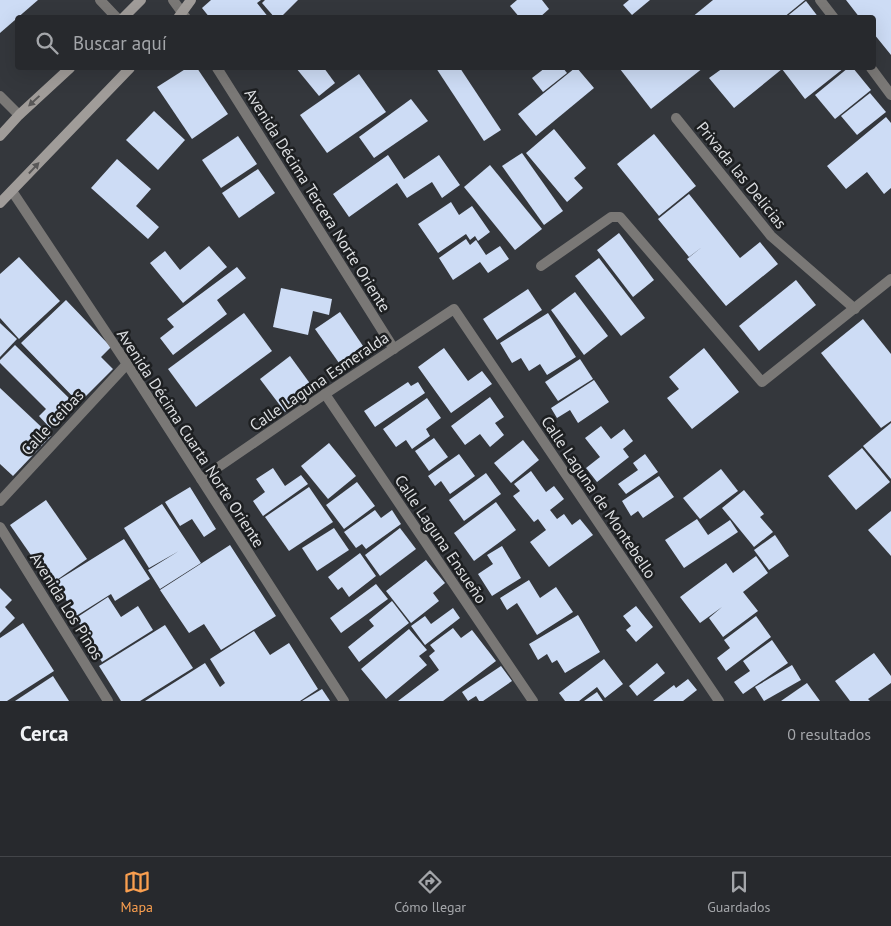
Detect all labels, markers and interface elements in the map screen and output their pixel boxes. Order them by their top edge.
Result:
search box [15,15,876,70]
icon: search [33,29,61,57]
text: Buscar aquí [73,31,167,55]
street label: Avenida Décima Tercera Norte Oriente [241,85,395,315]
one-way arrow [28,95,40,107]
street label: Privada las Delicias [693,117,791,233]
one-way arrow [28,163,40,175]
street label: Avenida Décima Cuarta Norte Oriente [113,325,269,551]
street label: Calle Laguna Esmeralda [246,327,392,435]
street label: Calle Ceibas [16,385,88,459]
street label: Calle Laguna de Montebello [537,412,661,582]
street label: Calle Laguna Ensueño [391,471,491,607]
street label: Avenida Los Pinos [26,549,108,663]
text: Cerca [20,720,69,747]
text: 0 resultados [787,724,871,744]
tab: Mapa [121,868,153,916]
tab: Cómo llegar [394,868,466,916]
tab: Guardados [707,868,770,916]

